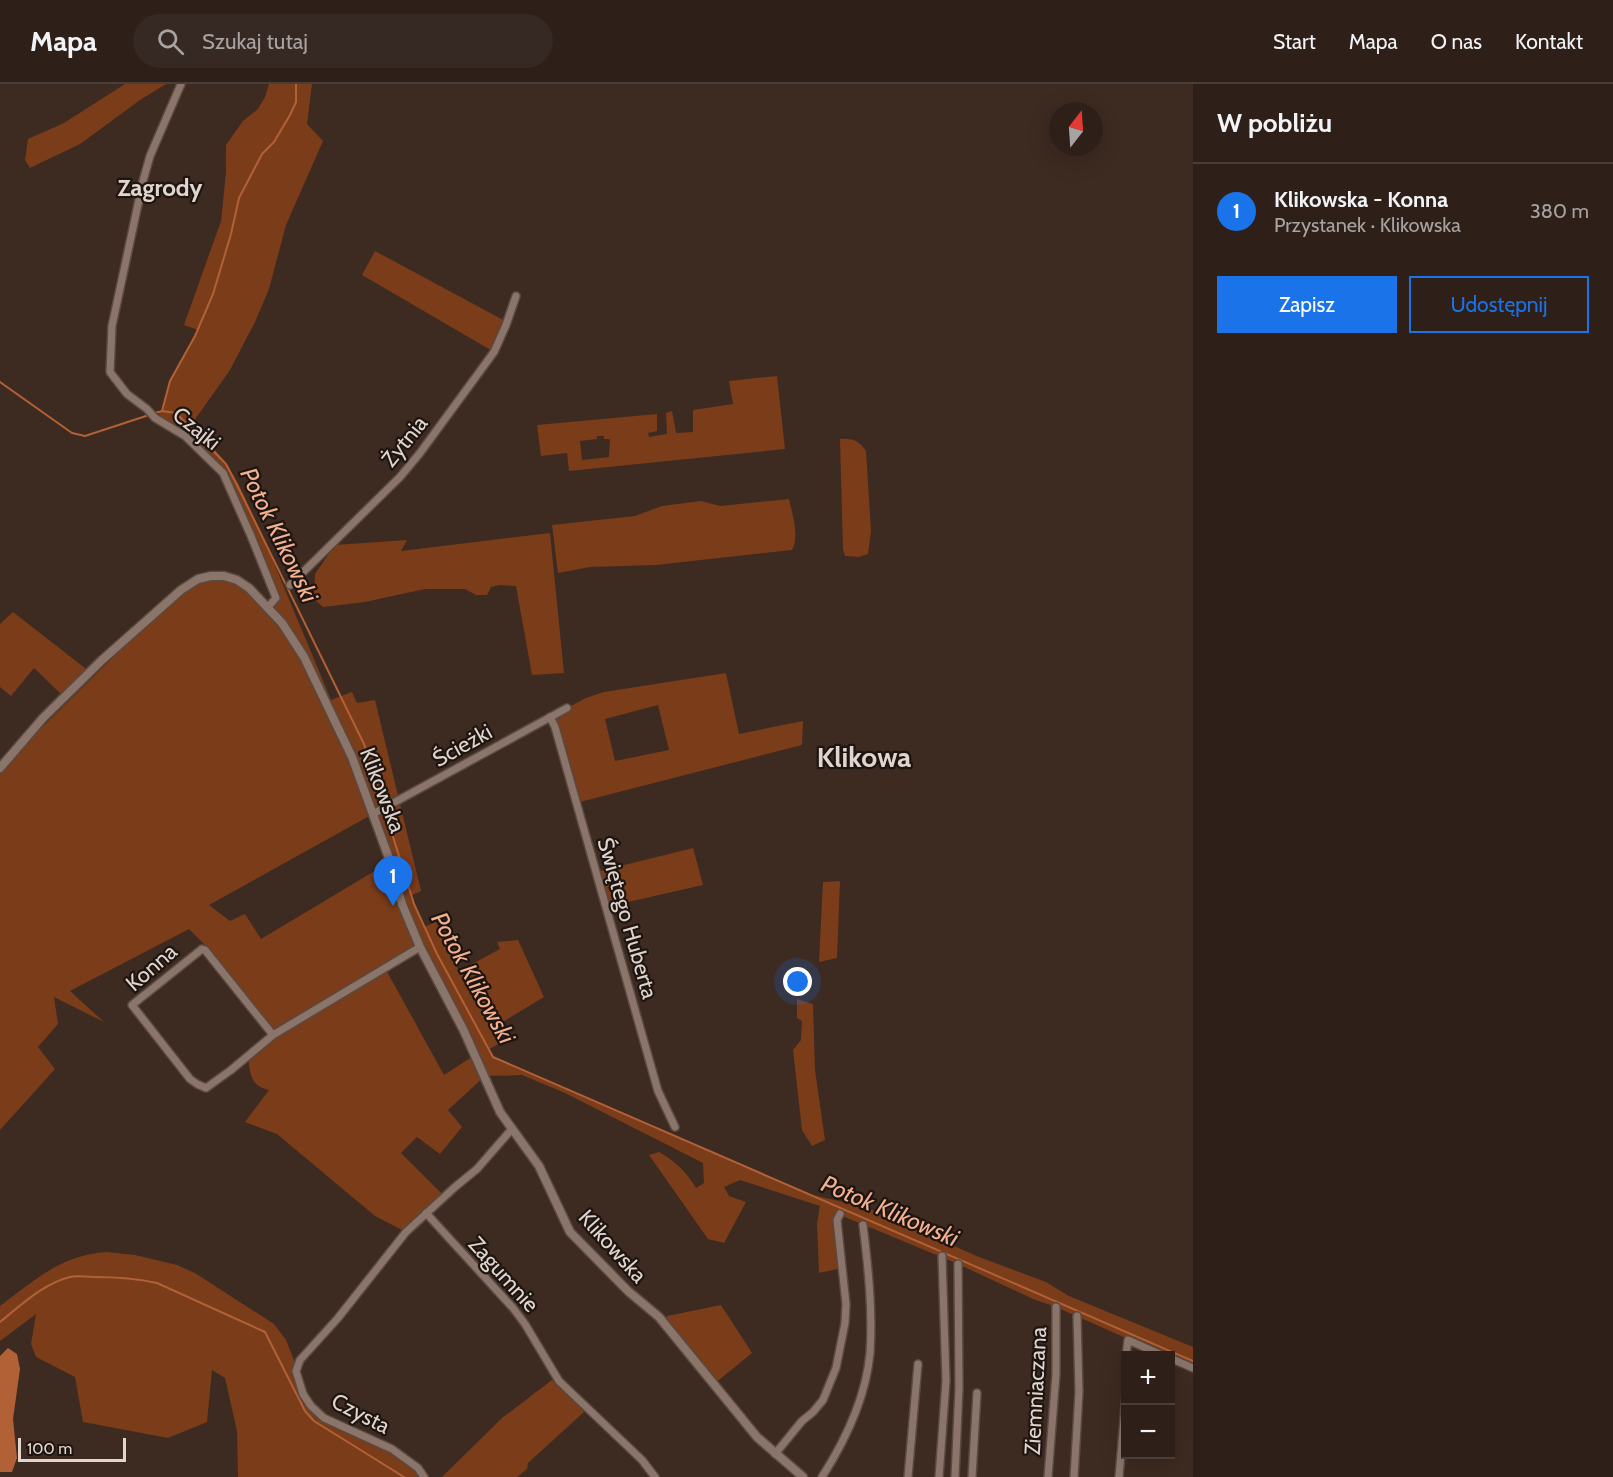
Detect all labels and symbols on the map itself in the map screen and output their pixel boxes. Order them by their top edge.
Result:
north arrow [1049,102,1103,156]
district label: Zagrody [118,173,203,202]
street label: Czajki [167,401,226,456]
street label: Żytnia [376,410,433,472]
water label: Potok Klikowski [234,463,325,608]
street label: Ścieżki [428,718,497,773]
district label: Klikowa [817,740,911,774]
street label: Klikowska [354,744,411,837]
street label: Świętego Huberta [592,834,664,1002]
pin: 1 [374,856,412,906]
water label: Potok Klikowski [425,907,522,1050]
street label: Konna [120,938,183,997]
your location [783,967,812,996]
water label: Potok Klikowski [817,1169,964,1253]
street label: Klikowska [573,1204,653,1289]
street label: Zagumnie [463,1231,545,1318]
street label: Ziemniaczana [1019,1326,1052,1456]
street label: Czysta [327,1387,395,1440]
scale bar [18,1435,126,1462]

